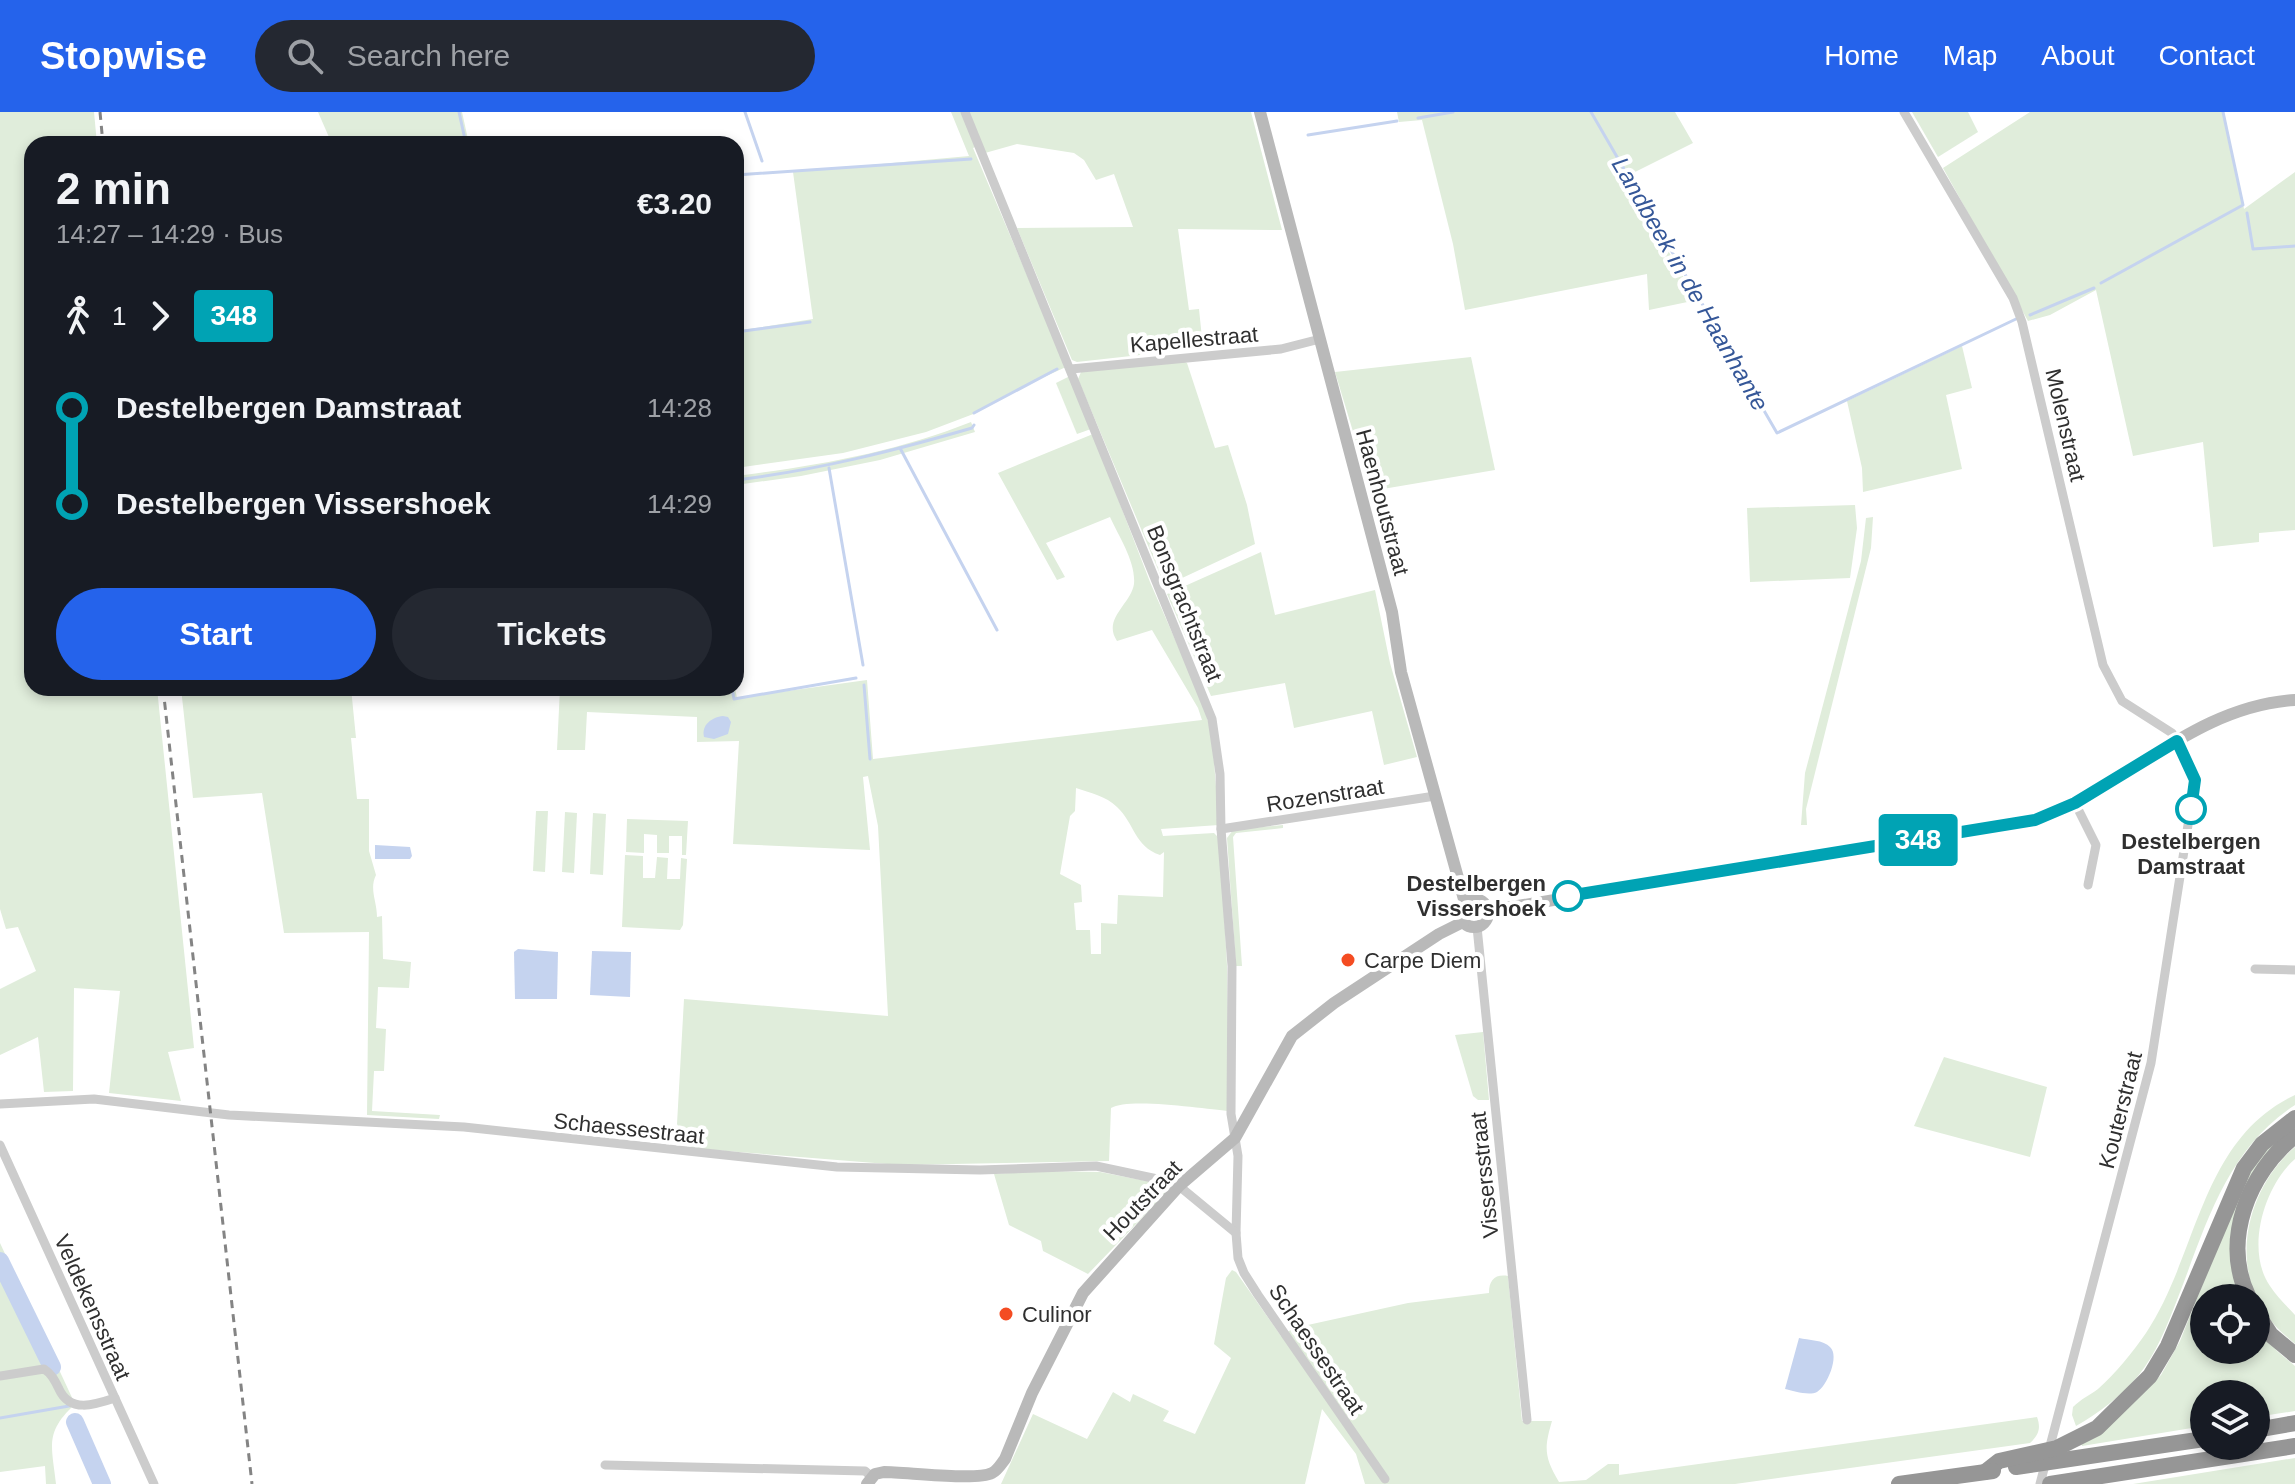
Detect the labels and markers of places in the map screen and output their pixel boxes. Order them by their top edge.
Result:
marker: Destelbergen Damstraat [2176,794,2206,824]
place label: Destelbergen Damstraat [2121,829,2261,879]
place label: Destelbergen Vissershoek [1407,871,1547,921]
marker: Destelbergen Vissershoek [1553,881,1583,911]
place label: Carpe Diem [1364,948,1481,973]
marker: Carpe Diem [1339,951,1357,969]
place label: Culinor [1022,1302,1092,1327]
marker: Culinor [997,1305,1015,1323]

